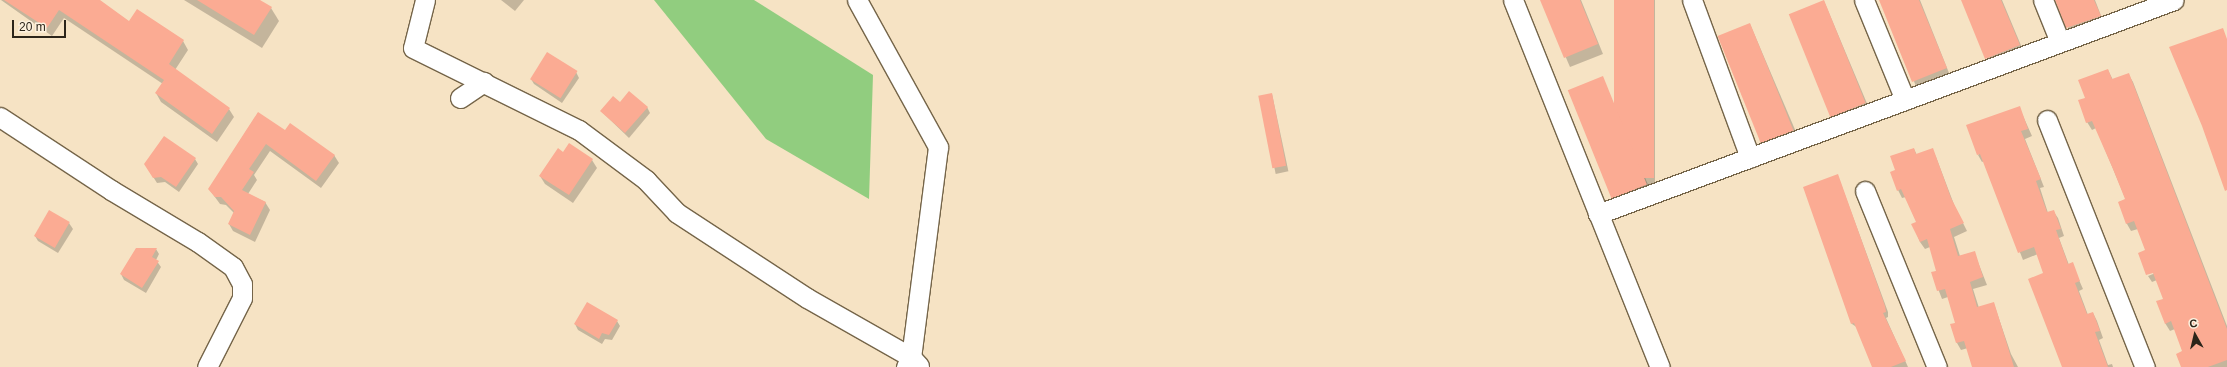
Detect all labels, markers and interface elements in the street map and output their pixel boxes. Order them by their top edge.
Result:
scale bar [14,12,68,38]
text: 20 m [19,20,46,34]
north arrow [2175,315,2215,355]
text: С [2189,317,2198,330]

